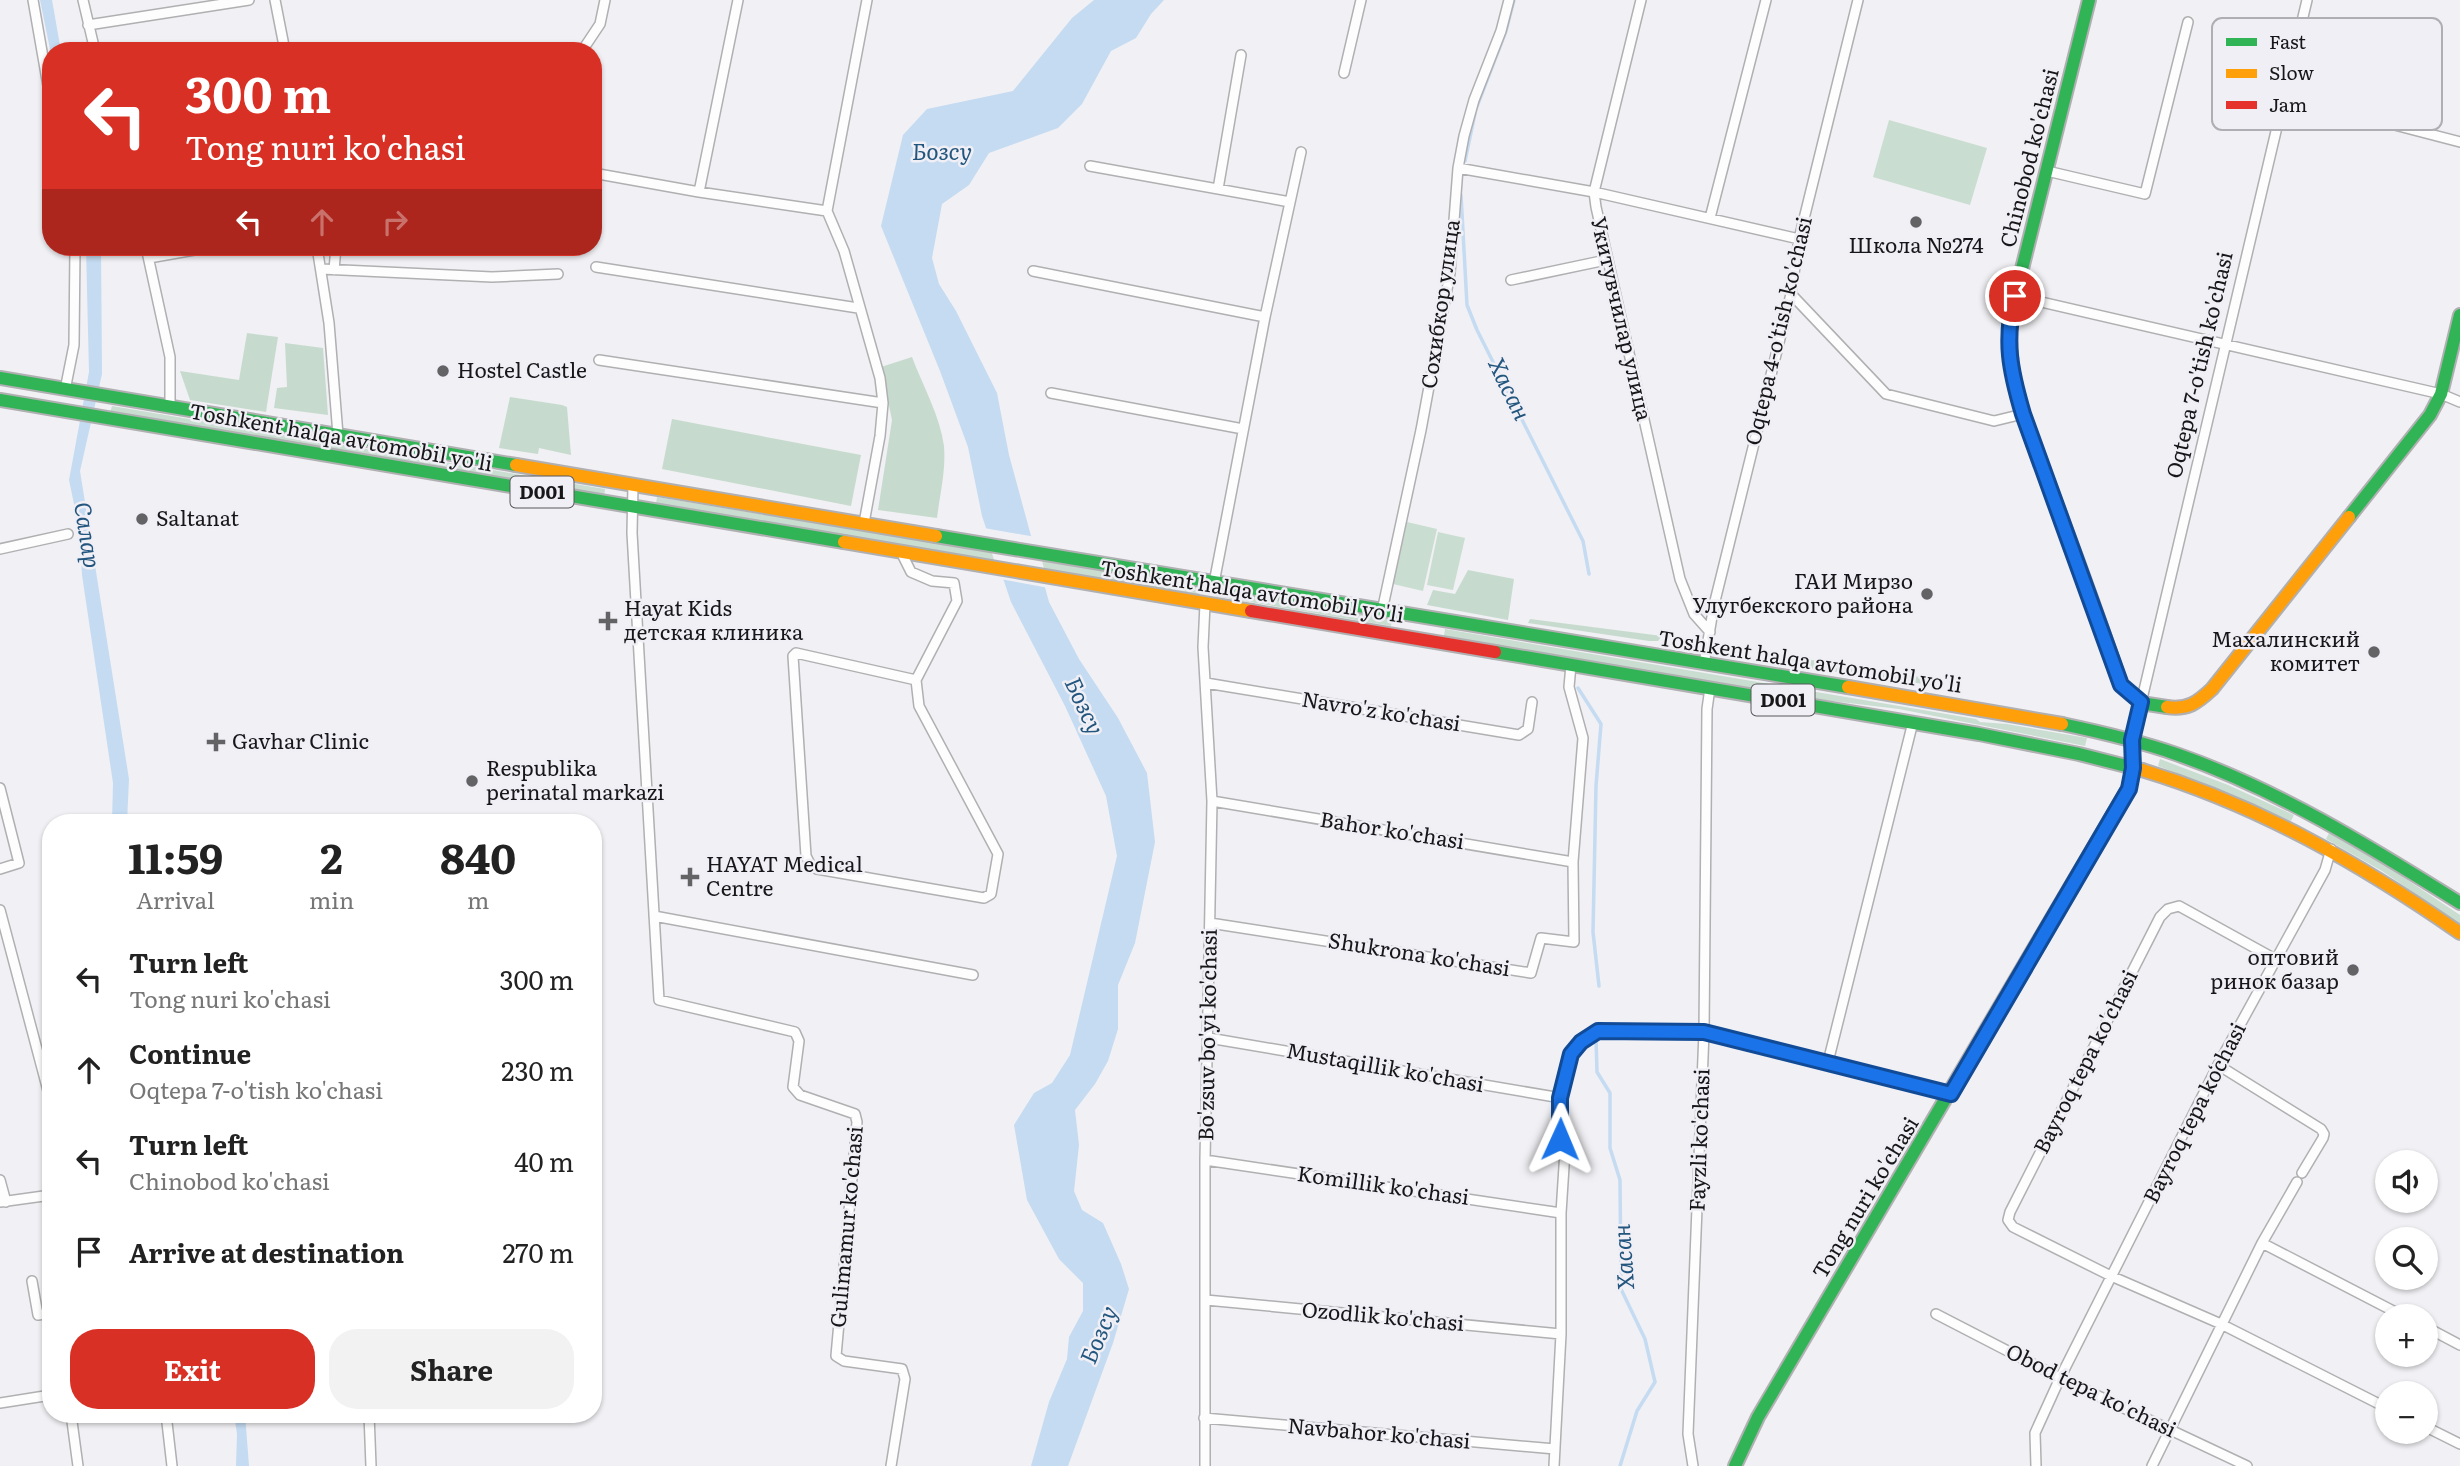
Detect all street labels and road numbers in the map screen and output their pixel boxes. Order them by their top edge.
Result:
street label: Chinobod ko'chasi [1990,65,2065,250]
street label: Укитувчилар улица [1585,213,1662,424]
street label: Oqtepa 4-o'tish ko'chasi [1735,213,1818,448]
street label: Сохибкор улица [1411,216,1466,390]
street label: Oqtepa 7-o'tish ko'chasi [2156,248,2239,481]
street label: Toshkent halqa avtomobil yo'li [188,394,495,477]
road number: D001 [510,477,574,508]
street label: Toshkent halqa avtomobil yo'li [1098,550,1406,629]
street label: Toshkent halqa avtomobil yo'li [1656,620,1964,699]
street label: Navro'z ko'chasi [1300,682,1463,737]
road number: D001 [1752,684,1814,716]
street label: Bahor ko'chasi [1318,802,1467,855]
street label: Shukrona ko'chasi [1326,923,1512,982]
street label: Bo'zsuv bo'yi ko'chasi [1188,928,1223,1141]
street label: Bayroq tepa ko'chasi [2024,963,2144,1158]
street label: Bayroq tepa koʻchasi [2134,1016,2252,1208]
street label: Mustaqillik ko'chasi [1284,1033,1487,1098]
street label: Fayzli ko'chasi [1680,1068,1715,1212]
street label: Tong nuri ko'chasi [1803,1110,1925,1284]
street label: Gulimamur ko'chasi [820,1125,869,1329]
street label: Komillik ko'chasi [1295,1156,1471,1211]
street label: Ozodlik ko'chasi [1301,1292,1466,1337]
street label: Obod tepa ko'chasi [2002,1334,2182,1443]
street label: Navbahor ko'chasi [1286,1408,1472,1455]

